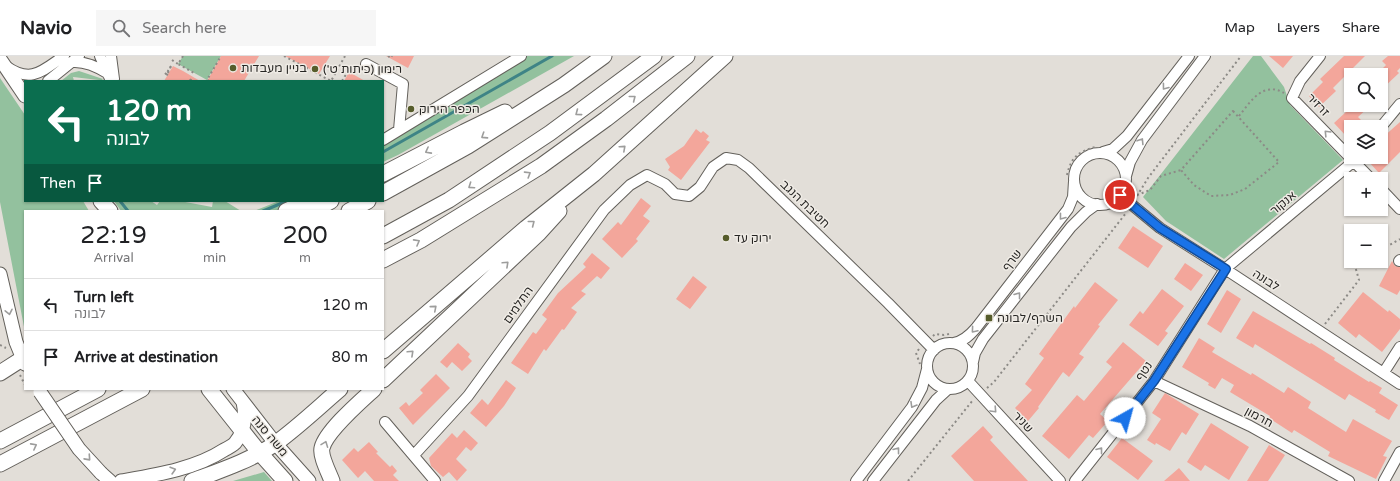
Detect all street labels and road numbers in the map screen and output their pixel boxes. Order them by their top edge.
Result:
street label: זרזיר [1304,91,1332,119]
street label: חטיבת הנגב [778,177,832,231]
street label: אנקור [1267,188,1299,218]
street label: שרף [999,246,1025,274]
street label: לבונה [1250,266,1282,294]
street label: התלמים [500,284,536,326]
street label: נטף [1133,359,1155,383]
street label: חרמון [1243,404,1275,430]
street label: שניר [1010,409,1036,435]
street label: משה סנה [249,413,291,459]

